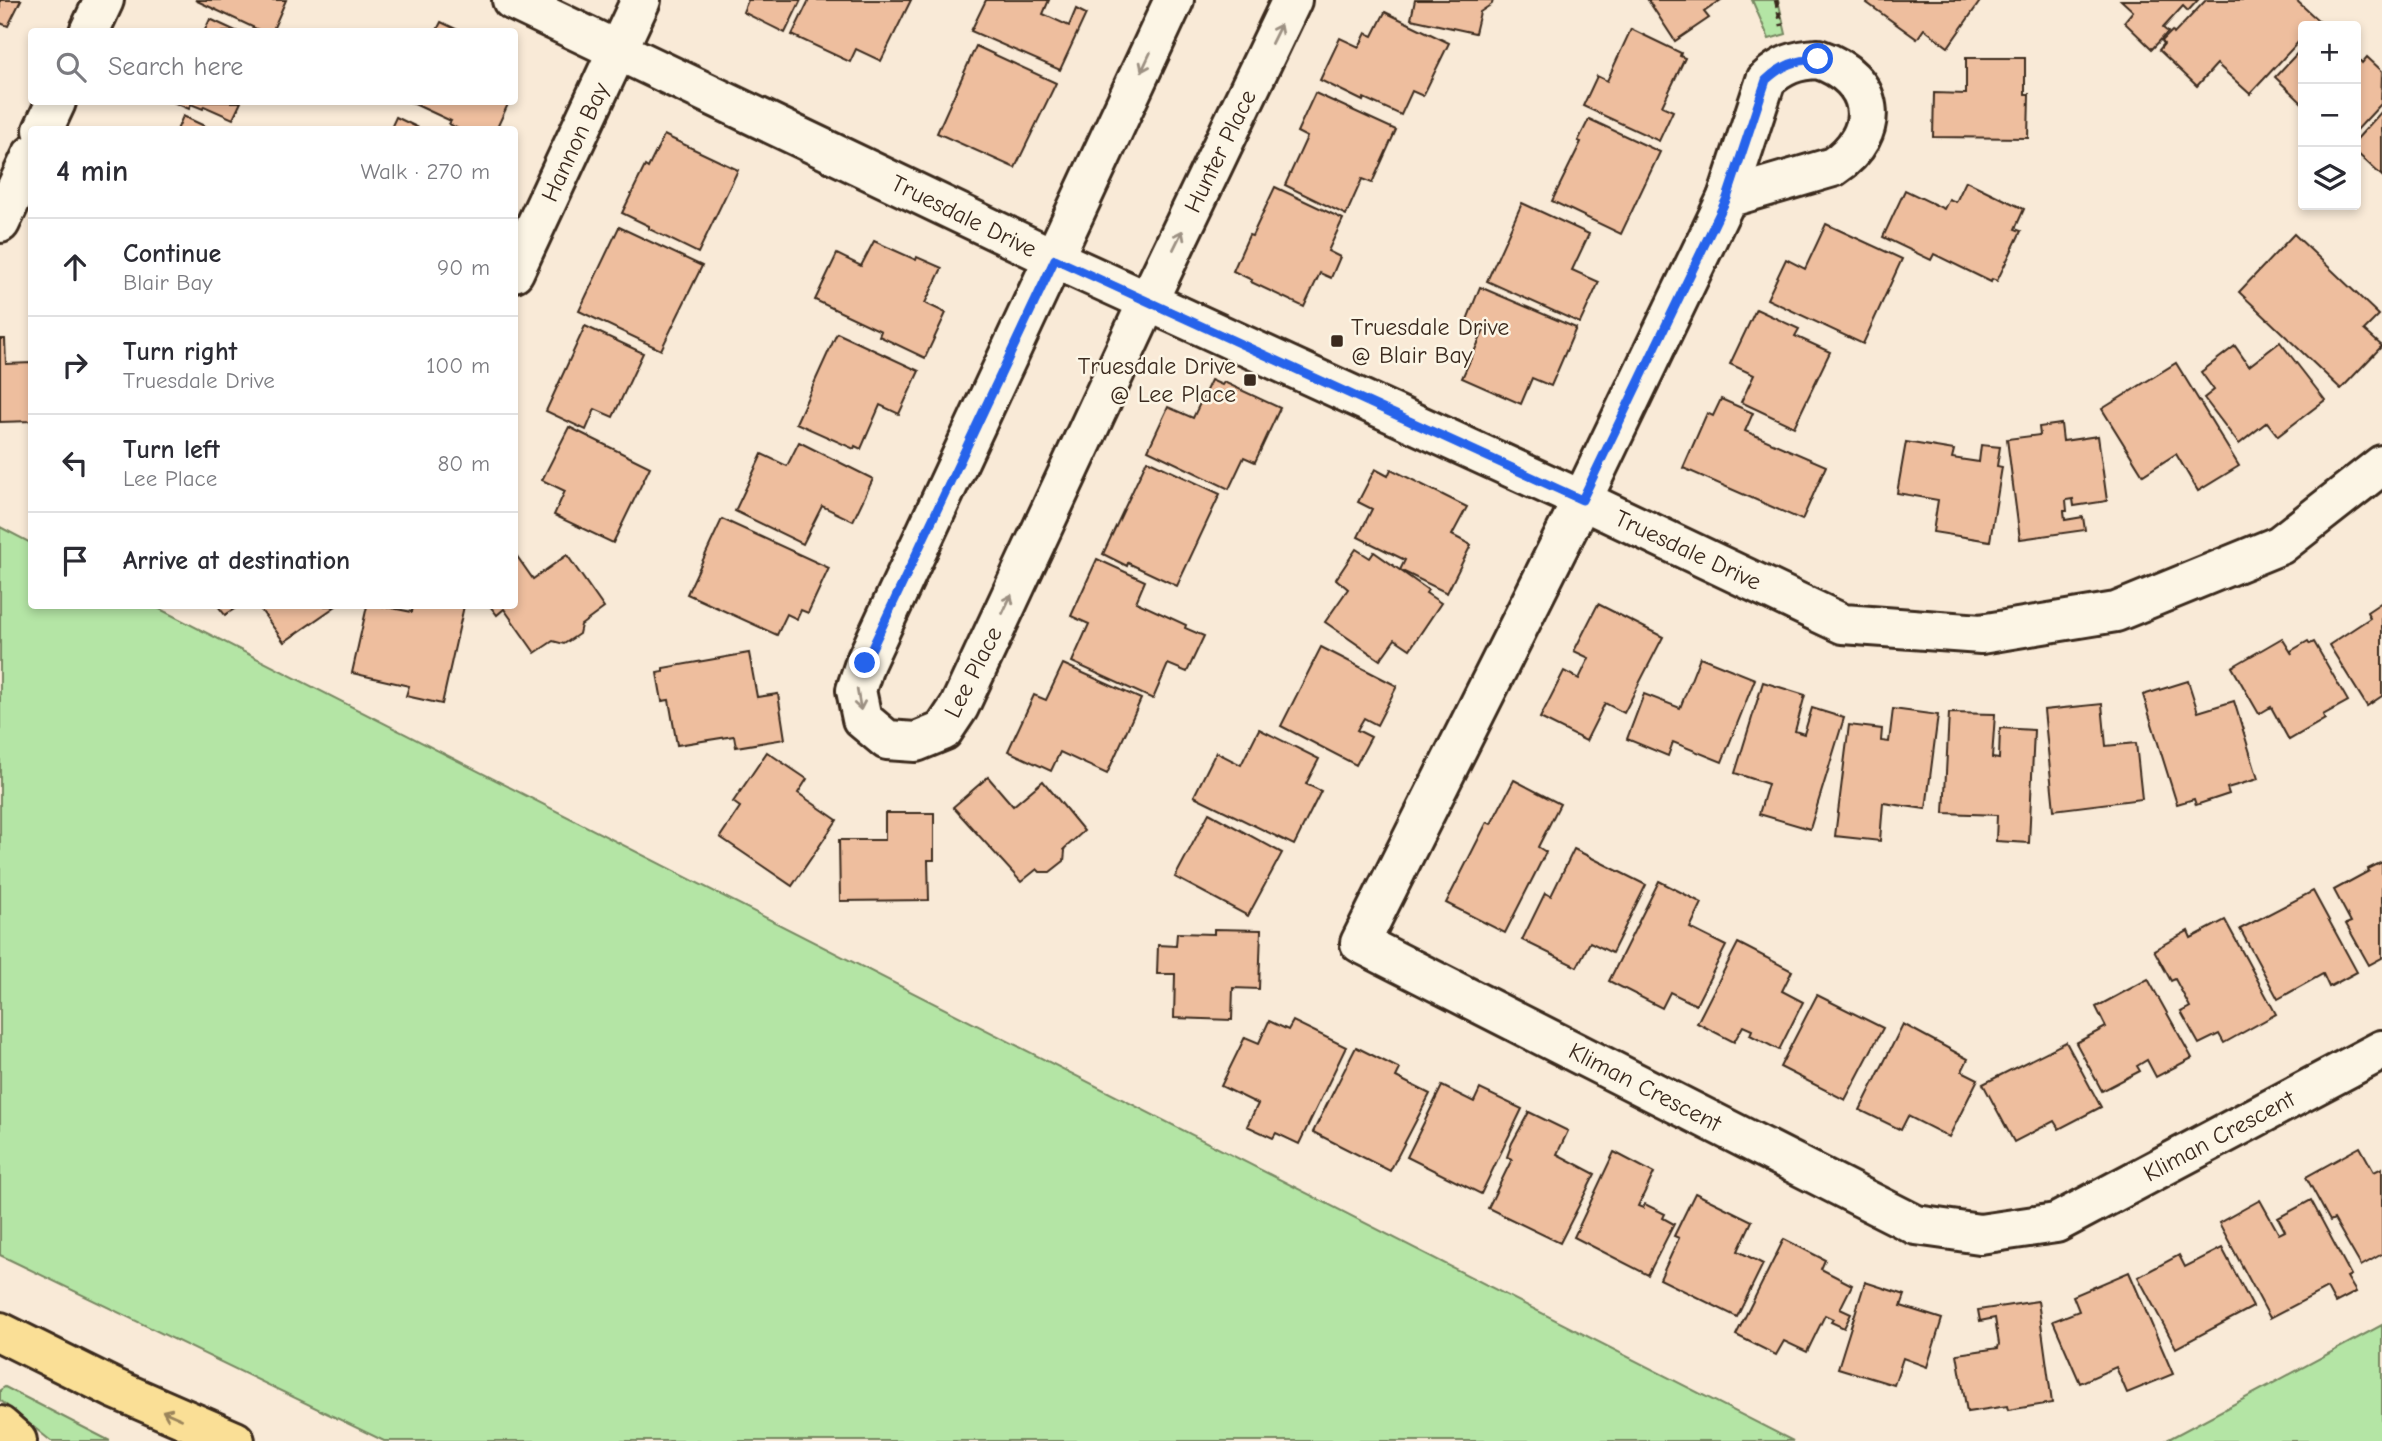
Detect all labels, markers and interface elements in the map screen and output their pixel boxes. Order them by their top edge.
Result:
map controls [2298,21,2361,210]
button: + [2298,21,2361,84]
one-way arrow [1270,24,1283,46]
search box [28,28,518,105]
route start [1802,43,1833,74]
icon: search [52,48,90,86]
one-way arrow [1139,51,1152,72]
text: Search here [108,52,243,82]
street label: Hannon Bay [535,78,615,206]
button: − [2298,84,2361,147]
street label: Hunter Place [1178,85,1262,217]
button: layers [2298,147,2361,210]
text: 4 min [56,154,128,189]
text: Walk · 270 m [361,158,490,185]
street label: Truesdale Drive [887,169,1041,263]
one-way arrow [1171,230,1185,251]
text: Continue [123,239,221,269]
icon: ahead [56,248,94,286]
text: 90 m [437,254,490,281]
text: Blair Bay [123,269,213,296]
place label: Truesdale Drive @ Blair Bay [1351,313,1509,369]
marker: Truesdale Drive @ Blair Bay [1329,333,1345,349]
text: Turn right [123,337,237,367]
icon: right [56,346,94,384]
text: 100 m [426,352,490,379]
place label: Truesdale Drive @ Lee Place [1078,352,1236,408]
text: Truesdale Drive [123,367,275,394]
marker: Truesdale Drive @ Lee Place [1242,372,1258,388]
text: Turn left [123,435,220,465]
icon: left [56,444,94,482]
text: 80 m [437,450,490,477]
text: Lee Place [123,465,217,492]
street label: Truesdale Drive [1610,504,1766,596]
icon: arrive [56,542,94,580]
text: Arrive at destination [123,546,350,576]
one-way arrow [1001,594,1014,616]
street label: Lee Place [938,622,1008,722]
route end [849,647,880,678]
one-way arrow [853,688,866,711]
street label: Kliman Crescent [1564,1037,1727,1138]
street label: Kliman Crescent [2139,1084,2300,1188]
one-way arrow [162,1408,183,1421]

